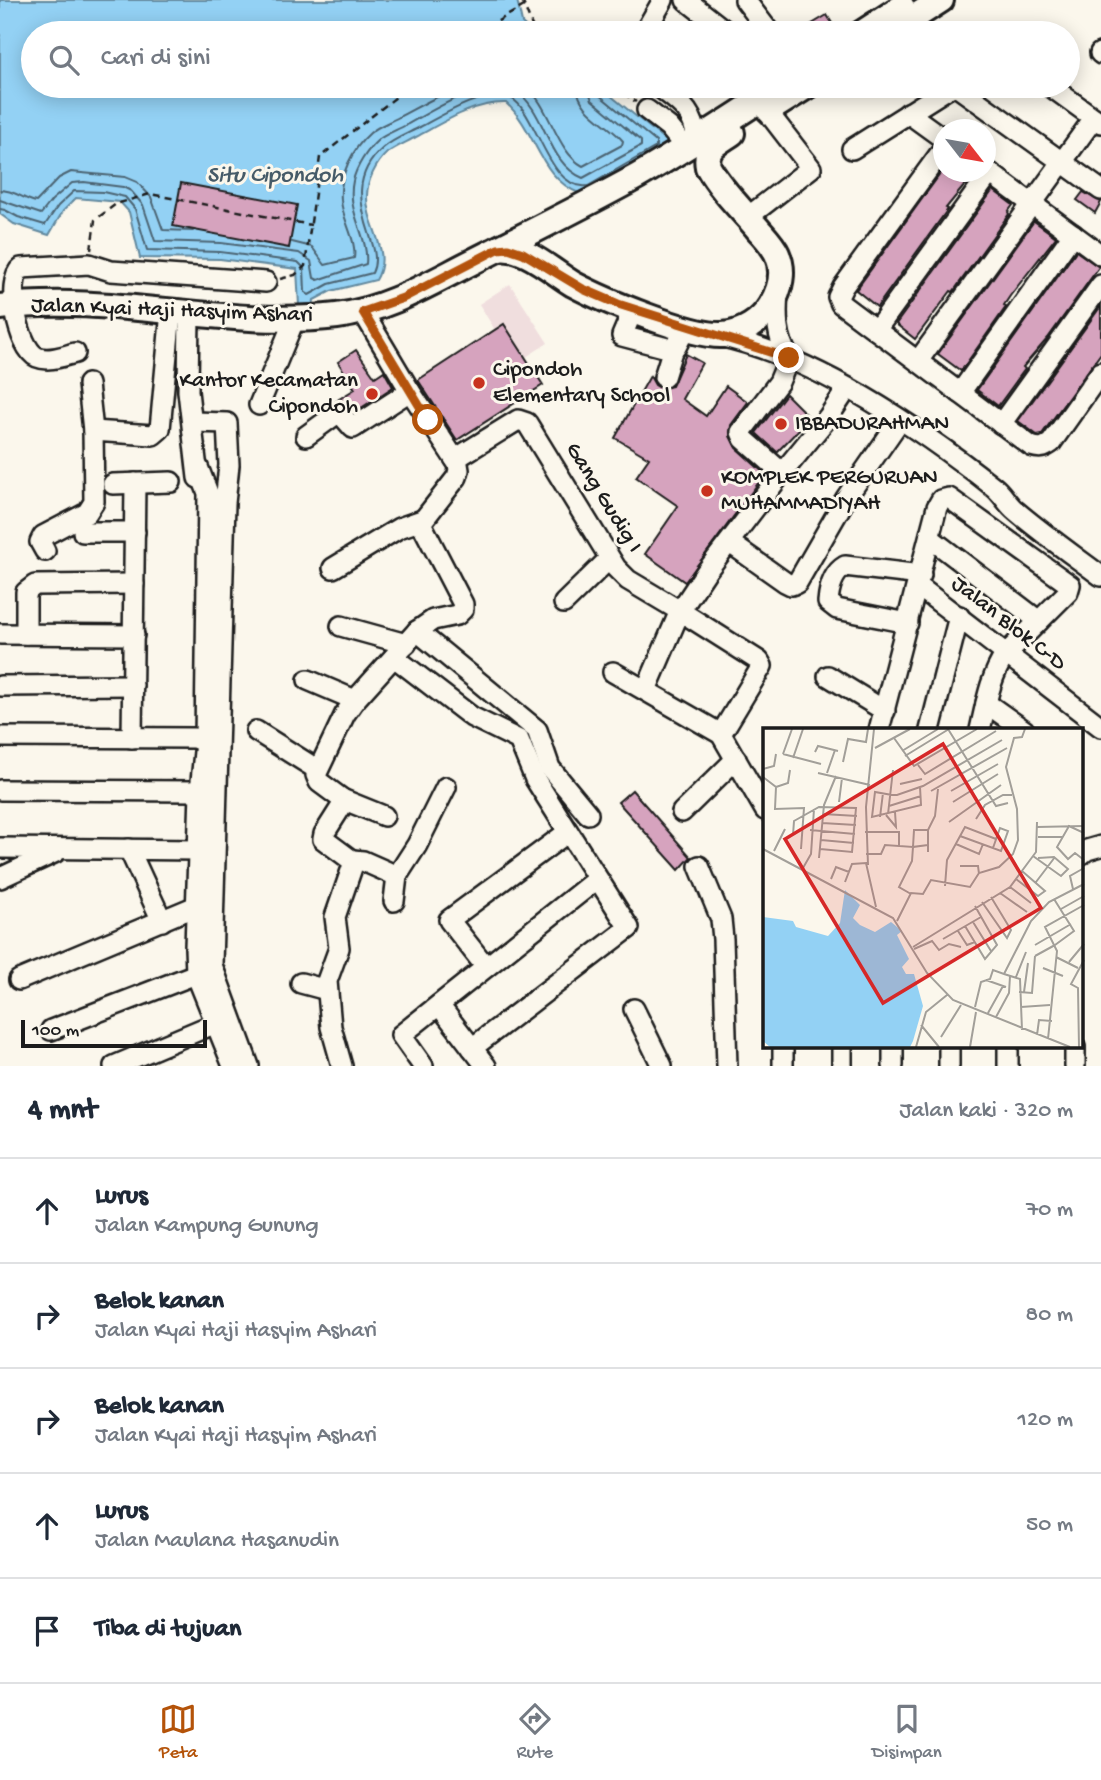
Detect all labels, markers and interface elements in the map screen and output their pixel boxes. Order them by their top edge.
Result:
search box [21,21,1080,98]
icon: search [45,41,83,79]
text: Cari di sini [101,44,211,75]
north arrow [933,119,996,182]
water label: Situ Cipondoh [207,162,344,191]
street label: Jalan Kyai Haji Hasyim Ashari [31,293,313,329]
route end [773,342,804,373]
place label: Cipondoh Elementary School [493,357,670,410]
place label: Kantor Kecamatan Cipondoh [179,368,358,421]
marker: Cipondoh Elementary School [471,375,487,391]
marker: Kantor Kecamatan Cipondoh [364,386,380,402]
route start [412,404,443,435]
place label: IBBADURAHMAN [795,411,949,438]
marker: IBBADURAHMAN [773,416,789,432]
street label: Gang Gudig I [559,438,647,558]
place label: KOMPLEK PERGURUAN MUHAMMADIYAH [721,465,938,518]
marker: KOMPLEK PERGURUAN MUHAMMADIYAH [699,483,715,499]
street label: Jalan Blok C-D [945,571,1072,678]
inset map [763,728,1084,1048]
scale bar [21,1017,206,1049]
text: 100 m [32,1020,79,1043]
text: 4 mnt [28,1094,97,1129]
text: Jalan kaki · 320 m [899,1098,1073,1125]
text: Lurus [95,1182,148,1213]
icon: ahead [28,1192,66,1230]
text: 70 m [1026,1197,1073,1224]
text: Jalan Kampung Gunung [95,1213,319,1240]
text: Belok kanan [95,1287,224,1318]
icon: right [28,1297,66,1335]
text: 80 m [1026,1302,1073,1329]
text: Jalan Kyai Haji Hasyim Ashari [95,1318,377,1345]
text: Belok kanan [95,1392,224,1423]
icon: right [28,1402,66,1440]
text: 120 m [1018,1407,1073,1434]
text: Jalan Kyai Haji Hasyim Ashari [95,1423,377,1450]
text: Lurus [95,1497,148,1528]
icon: ahead [28,1507,66,1545]
text: 50 m [1026,1512,1073,1539]
text: Jalan Maulana Hasanudin [95,1528,339,1555]
icon: arrive [28,1612,66,1650]
text: Tiba di tujuan [95,1615,241,1646]
tab: Peta [159,1700,198,1765]
tab: Rute [516,1700,554,1765]
tab: Disimpan [872,1700,942,1765]

